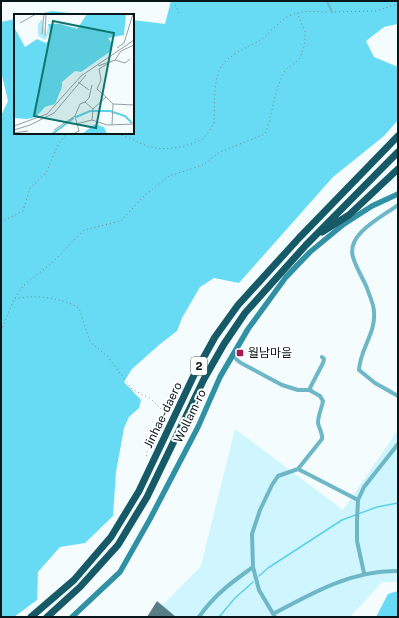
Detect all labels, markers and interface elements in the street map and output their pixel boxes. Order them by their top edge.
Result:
inset map [14,14,134,134]
place label: 월남마을 [248,346,292,360]
marker: 월남마을 [235,348,245,358]
road number: 2 [191,357,207,375]
street label: Jinhae-daero [141,380,185,450]
street label: Wollam-ro [171,387,209,445]

